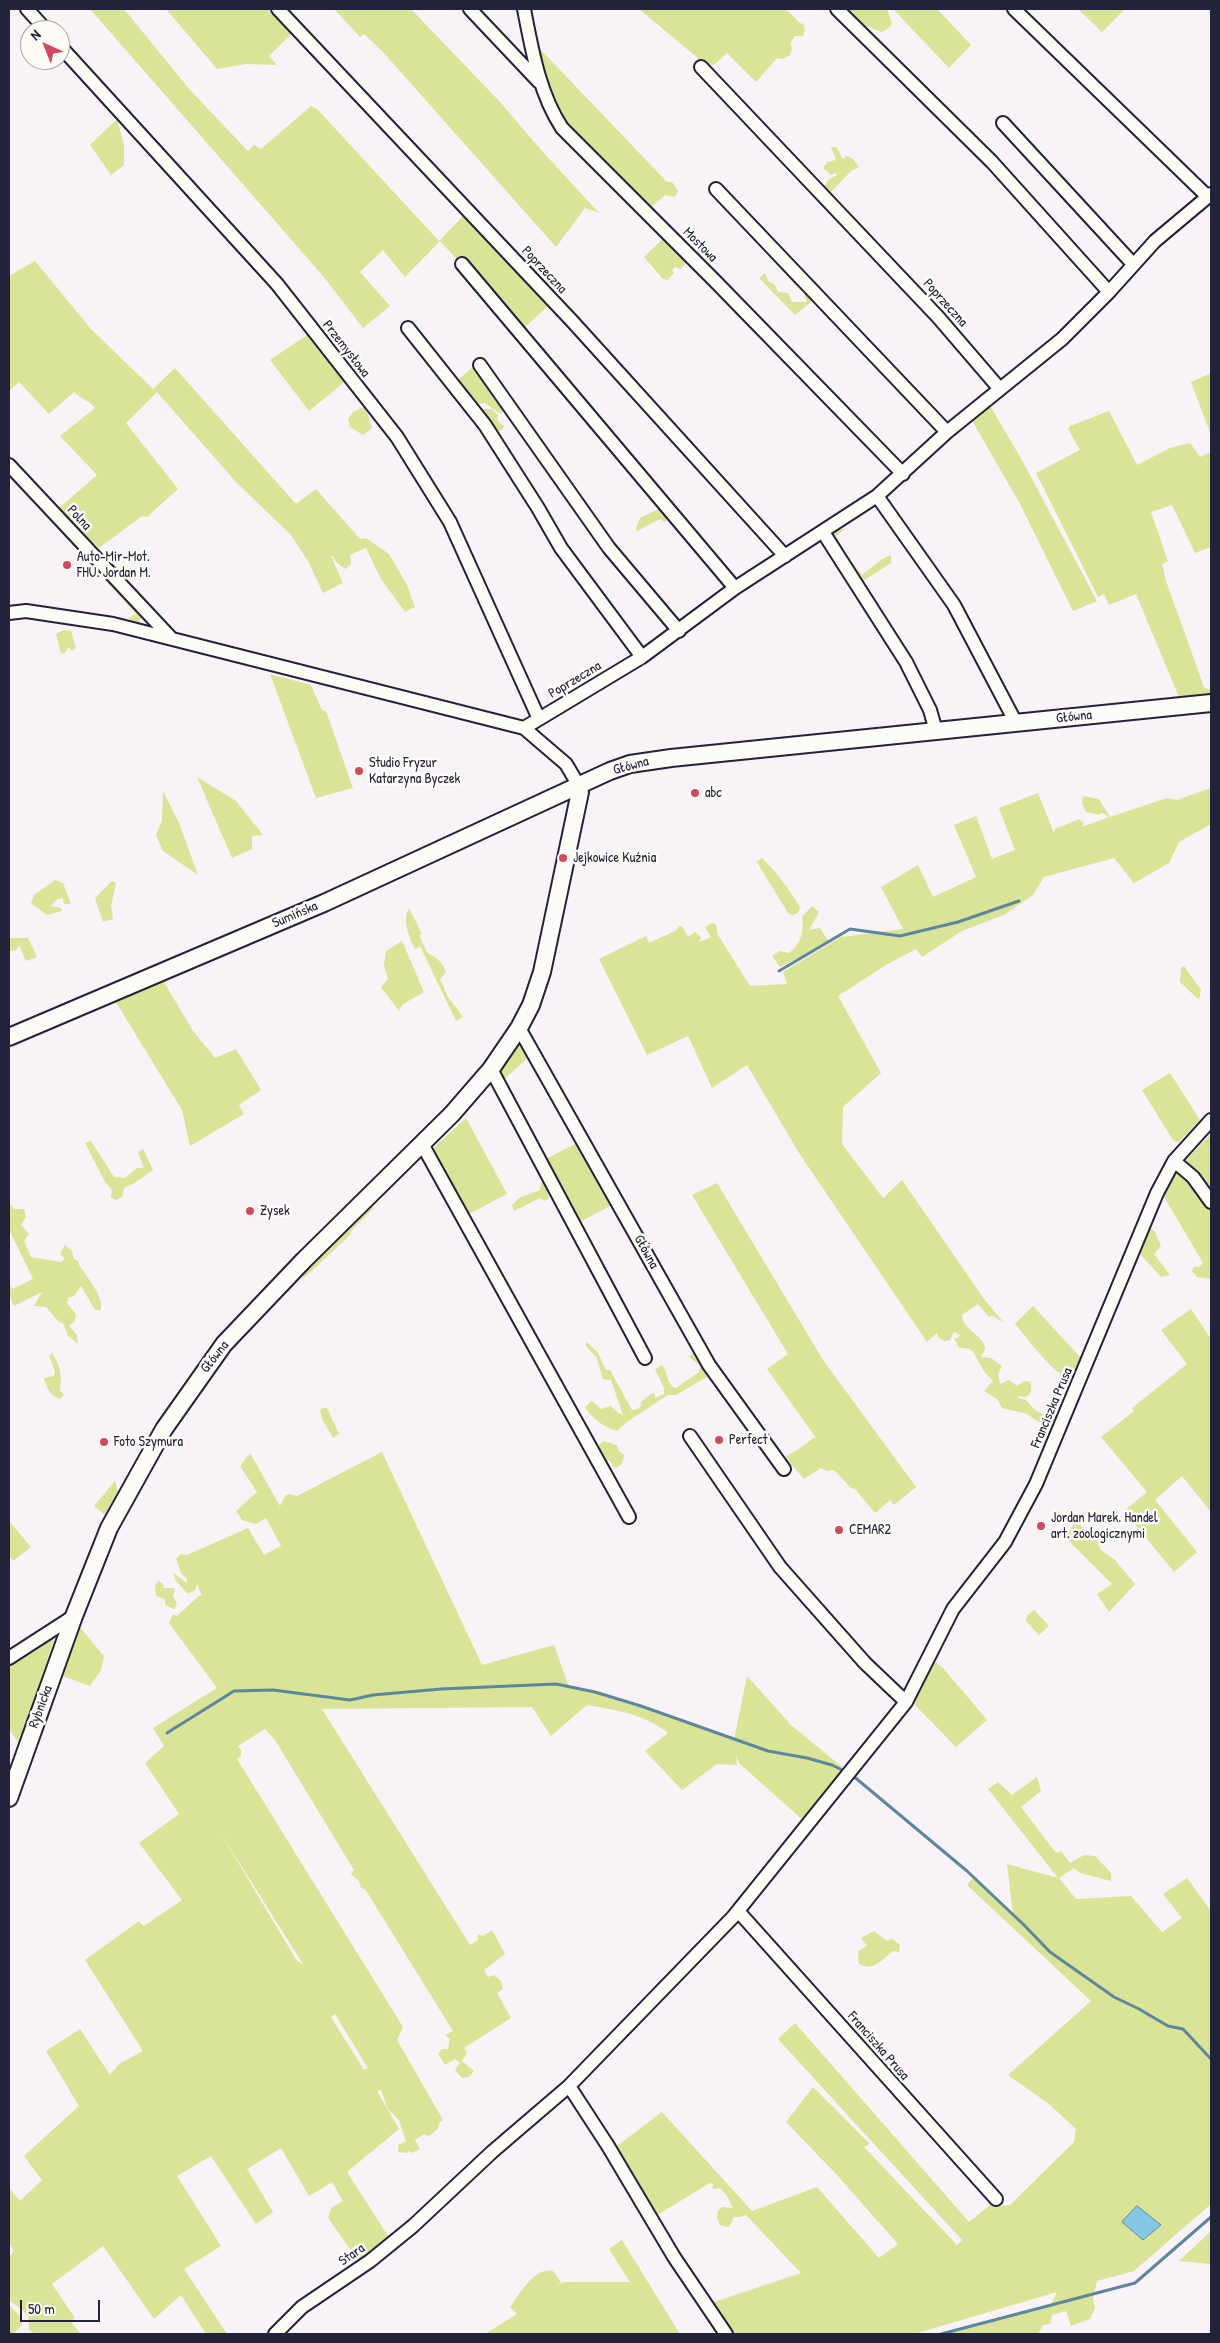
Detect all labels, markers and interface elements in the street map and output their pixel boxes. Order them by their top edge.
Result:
north arrow [20,20,70,70]
text: N [26,25,44,44]
street label: Mostowa [679,224,721,266]
street label: Poprzeczna [518,243,570,297]
street label: Poprzeczna [919,276,971,330]
street label: Przemysłowa [319,317,373,381]
street label: Polna [63,502,95,534]
place label: Auto-Mir-Mot. FHU. Jordan M. [77,549,151,582]
marker: Auto-Mir-Mot. FHU. Jordan M. [61,559,73,571]
street label: Poprzeczna [546,658,604,702]
street label: Główna [1055,707,1093,727]
street label: Główna [611,753,651,779]
place label: Studio Fryzur Katarzyna Byczek [369,755,460,788]
marker: Studio Fryzur Katarzyna Byczek [353,765,365,777]
place label: abc [705,785,722,801]
marker: abc [689,787,701,799]
place label: Jejkowice Kuźnia [573,850,656,866]
marker: Jejkowice Kuźnia [557,852,569,864]
street label: Sumińska [270,898,320,932]
place label: Zysek [260,1203,290,1219]
marker: Zysek [244,1205,256,1217]
street label: Główna [630,1232,662,1272]
street label: Główna [197,1338,233,1376]
street label: Franciszka Prusa [1028,1365,1076,1451]
place label: Perfect [729,1432,768,1448]
place label: Foto Szymura [114,1434,183,1450]
marker: Perfect [713,1434,725,1446]
marker: Foto Szymura [98,1436,110,1448]
place label: Jordan Marek. Handel art. zoologicznymi [1051,1510,1158,1542]
marker: Jordan Marek. Handel art. zoologicznymi [1035,1520,1047,1532]
place label: CEMAR2 [849,1522,891,1538]
marker: CEMAR2 [833,1524,845,1536]
street label: Rybnicka [26,1683,56,1731]
street label: Franciszka Prusa [844,2008,912,2084]
street label: Stara [336,2240,368,2270]
scale bar [22,2290,102,2322]
text: 50 m [28,2298,55,2319]

